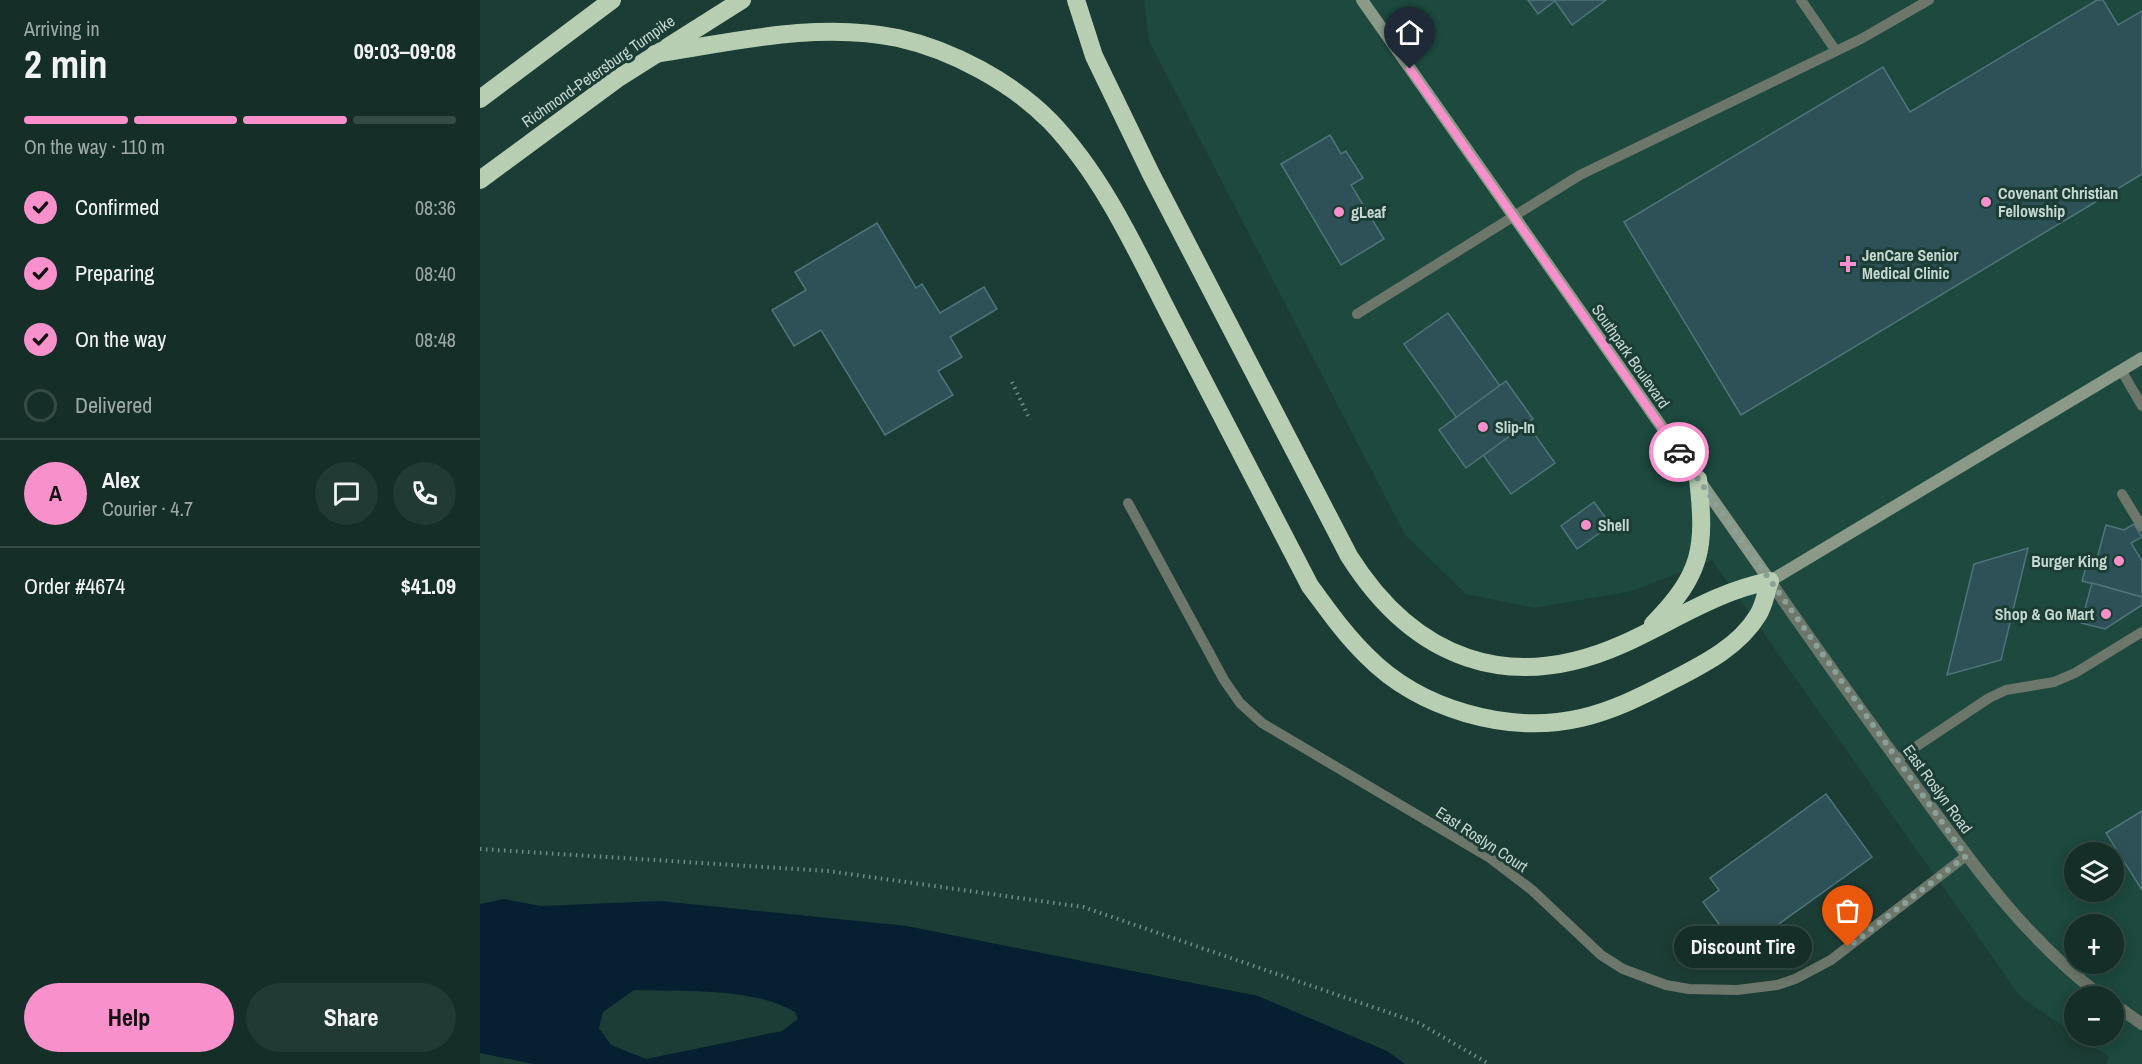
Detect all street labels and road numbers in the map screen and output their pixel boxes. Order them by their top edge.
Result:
street label: Richmond-Petersburg Turnpike [517,10,679,132]
street label: Southpark Boulevard [1587,300,1675,412]
street label: East Roslyn Road [1898,740,1978,838]
street label: East Roslyn Court [1432,801,1533,877]

